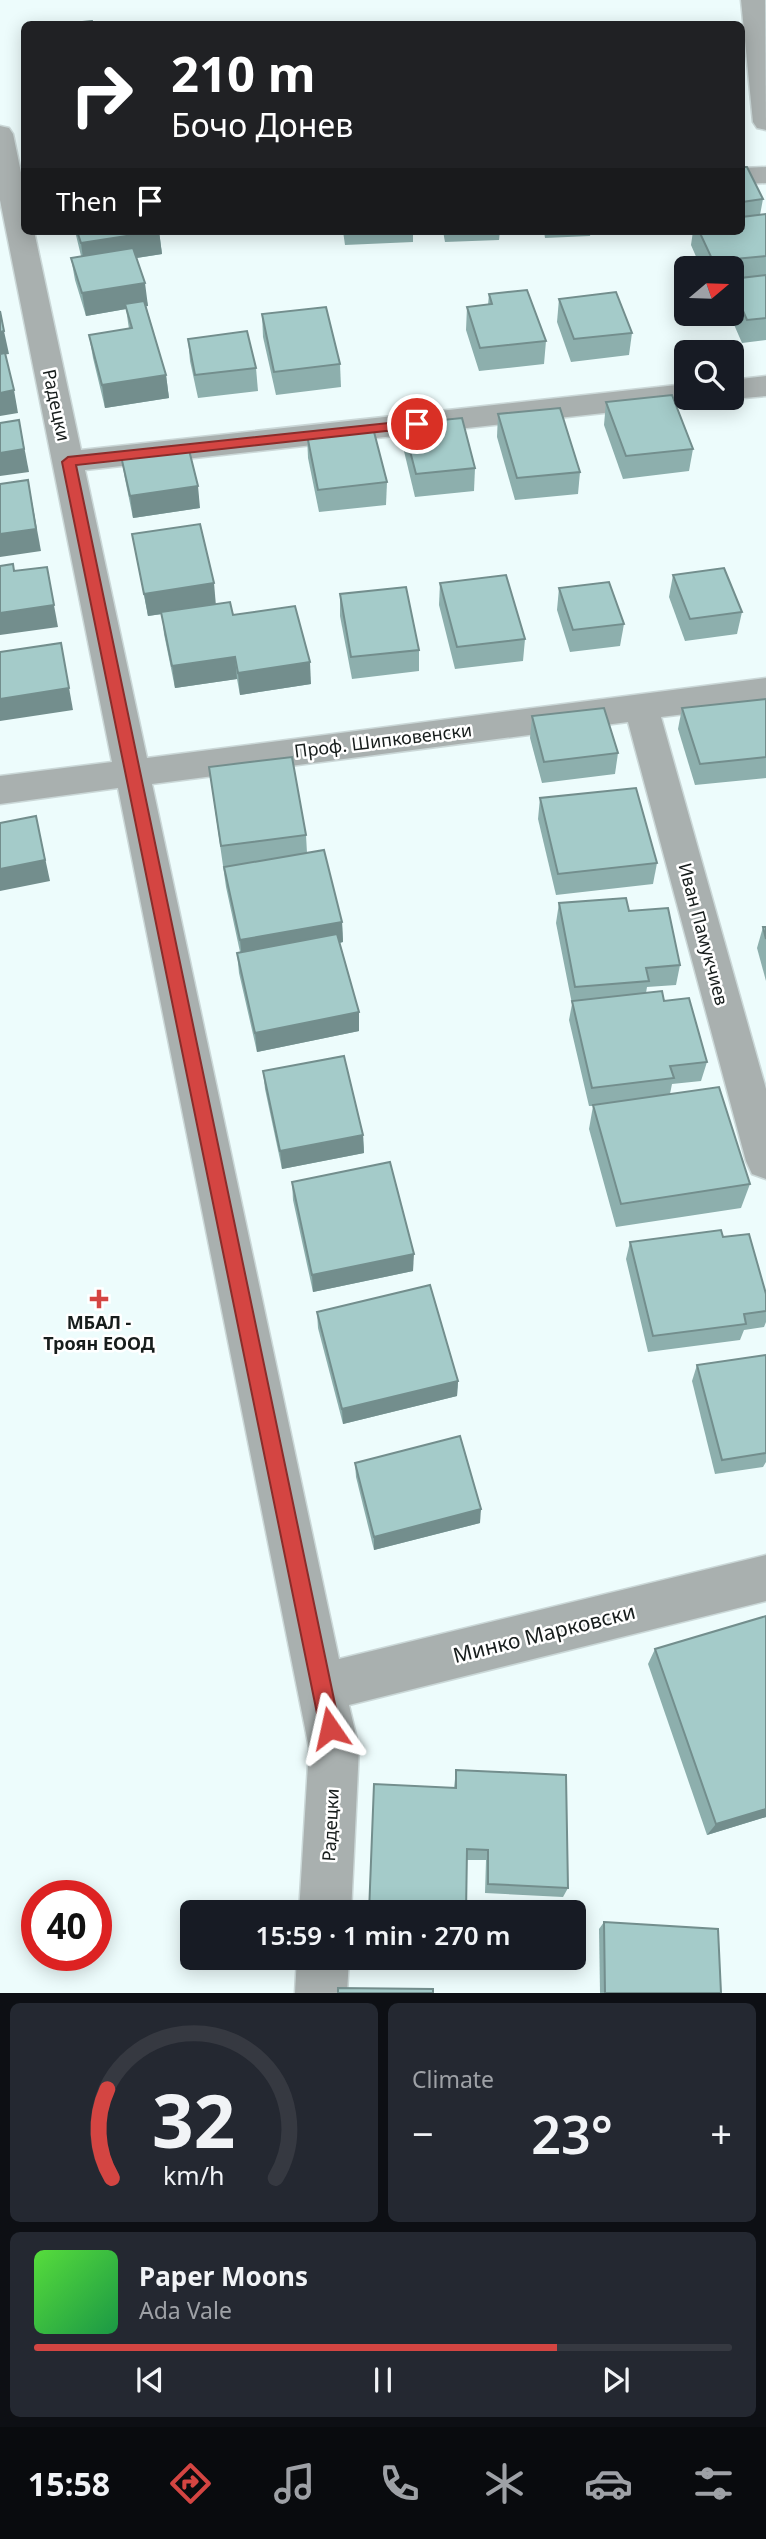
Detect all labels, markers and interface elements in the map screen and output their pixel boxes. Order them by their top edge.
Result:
text: 210 m [171,40,316,106]
icon: right [56,49,147,140]
text: Бочо Донев [171,103,353,146]
icon: arrive [131,182,169,220]
text: Then [56,183,117,219]
north arrow [674,256,744,326]
map controls [674,256,744,410]
button: search [674,340,744,410]
street label: Радецки [38,367,76,443]
pin [387,394,447,454]
icon: arrive [398,405,436,443]
street label: Проф. Шипковенски [293,717,473,763]
street label: Иван Памукчиев [673,860,735,1008]
marker: МБАЛ - Троян ЕООД [89,1289,109,1309]
place label: МБАЛ - Троян ЕООД [43,1310,155,1355]
street label: Минко Марковски [450,1597,638,1669]
position arrow [293,1691,367,1765]
street label: Радецки [316,1788,344,1862]
speed limit sign: 40 [21,1880,112,1971]
text: 15:59 · 1 min · 270 m [256,1917,510,1953]
text: Climate [412,2063,494,2095]
text: 32 [152,2071,236,2170]
text: 23° [531,2098,613,2169]
text: − [412,2107,434,2159]
text: + [710,2107,732,2159]
text: km/h [163,2158,225,2192]
text: Paper Moons [139,2258,308,2294]
text: Ada Vale [139,2294,232,2326]
icon: previous [131,2361,169,2399]
icon: pause [364,2361,402,2399]
icon: next [597,2361,635,2399]
icon: directions [166,2459,215,2508]
icon: music [270,2459,319,2508]
icon: phone [375,2459,424,2508]
icon: climate [480,2459,529,2508]
icon: car [584,2459,633,2508]
icon: filters [689,2459,738,2508]
text: 15:58 [28,2462,110,2505]

